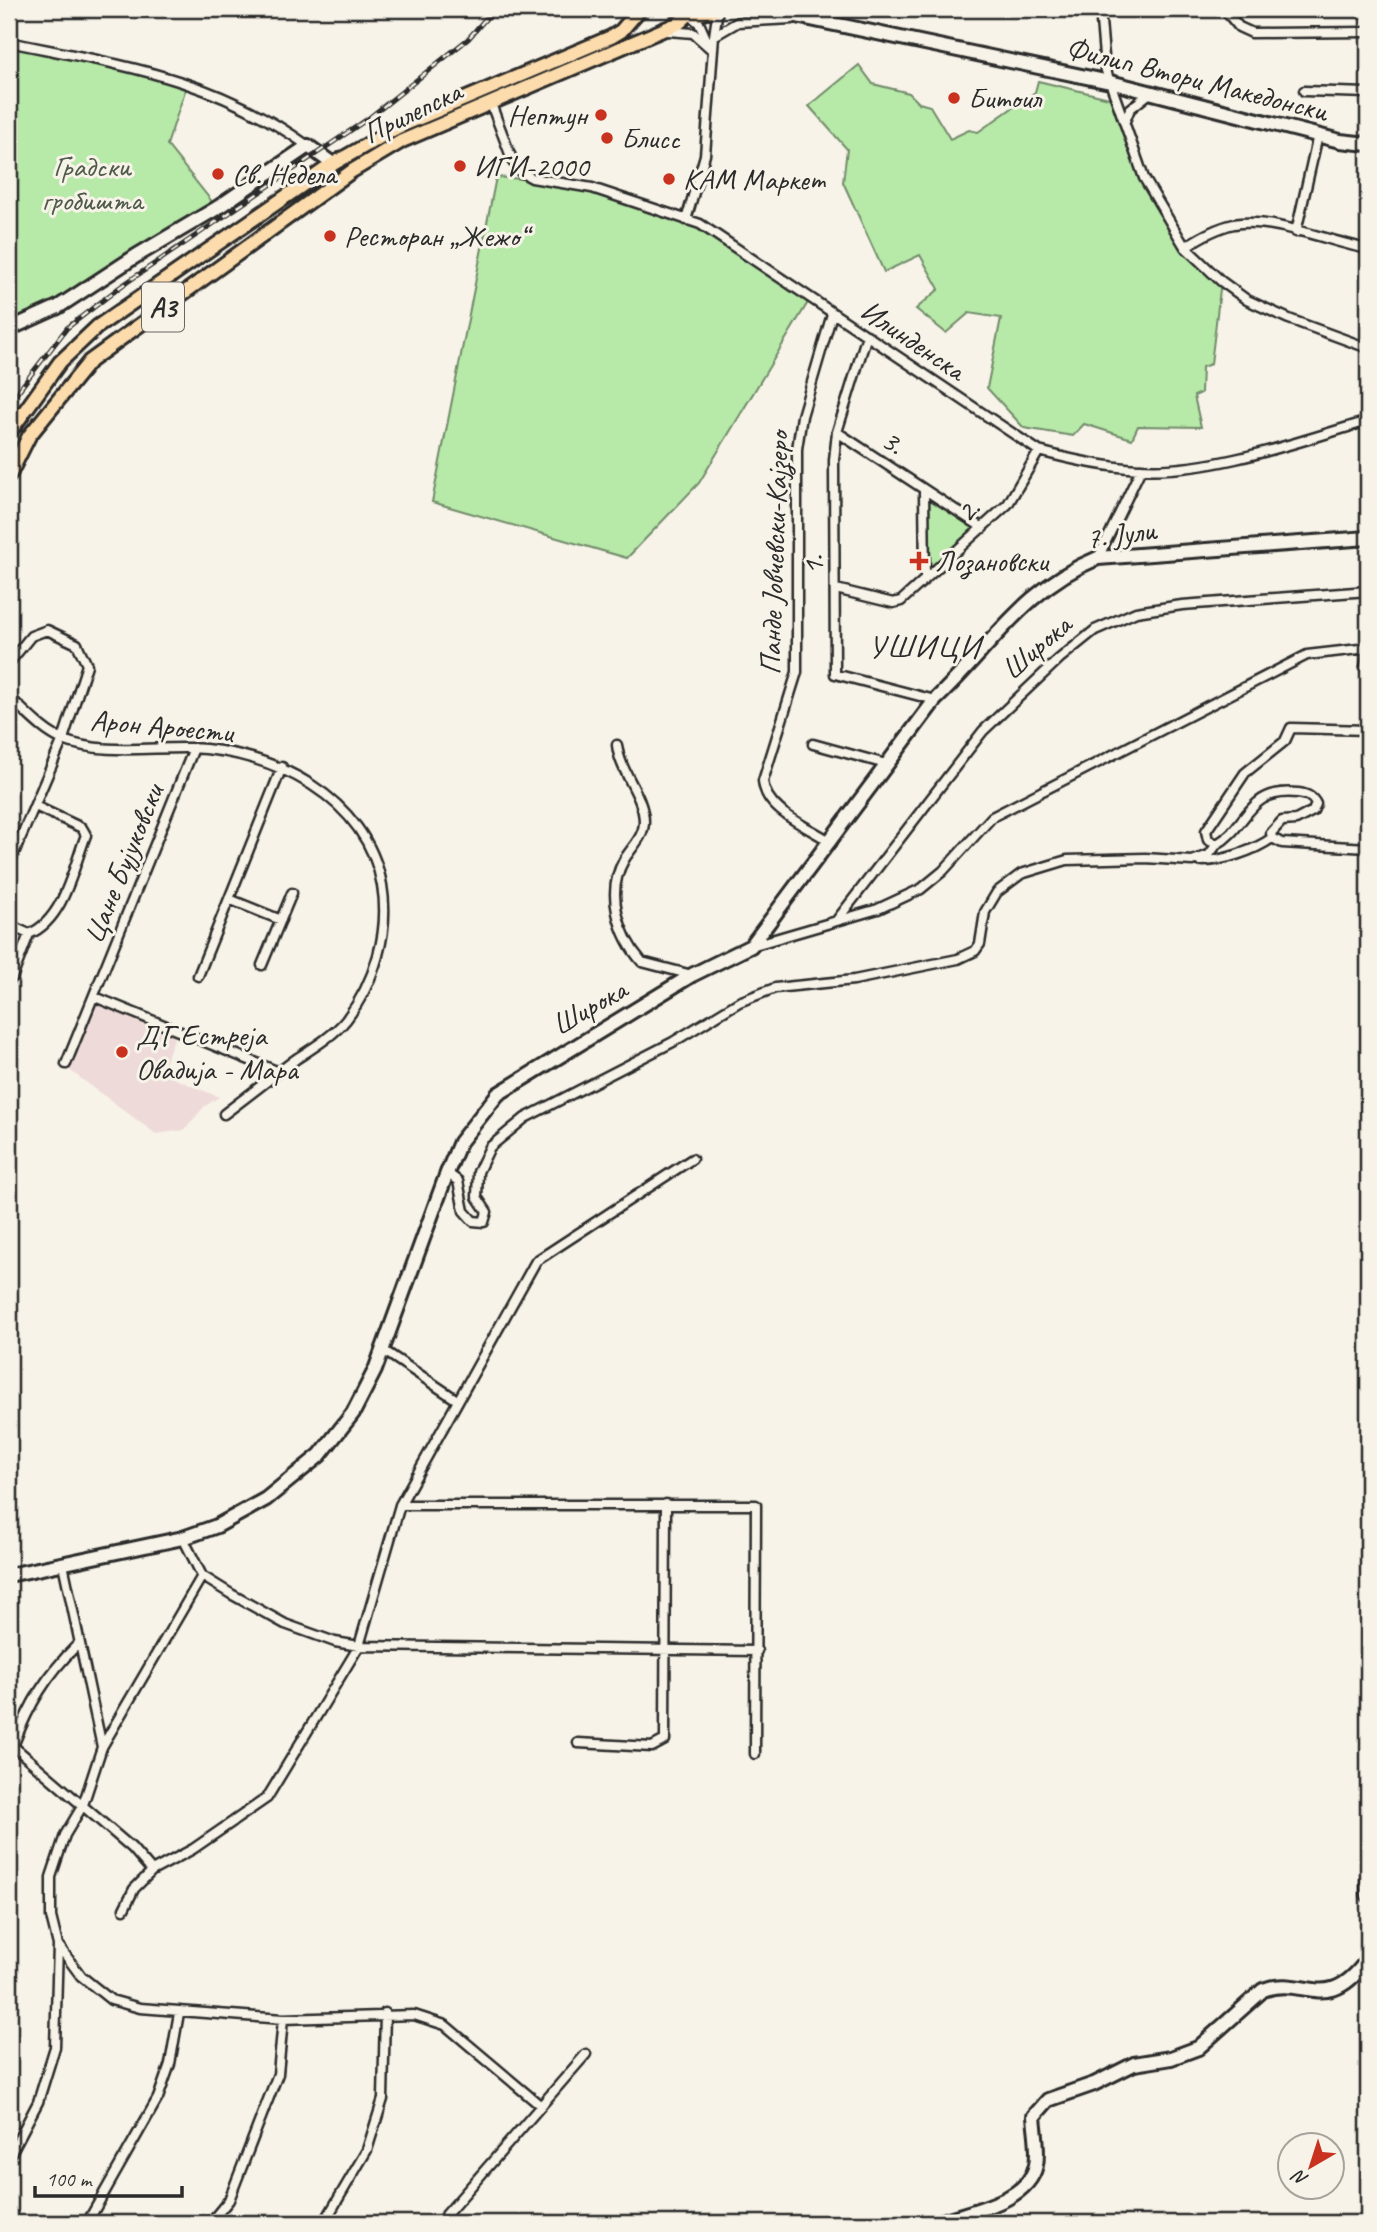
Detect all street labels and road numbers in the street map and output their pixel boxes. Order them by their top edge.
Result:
street label: Филип Втори Македонски [1062,28,1333,130]
street label: Прилепска [357,71,470,152]
road number: A3 [142,282,184,332]
street label: Илинденска [853,291,975,390]
street label: 3. [874,421,912,463]
street label: Панде Јовчевски-Кајзеро [751,427,797,675]
street label: 2. [948,489,988,531]
street label: 7. Јули [1084,510,1160,558]
street label: 1. [794,555,832,575]
street label: Широка [993,604,1081,688]
street label: Арон Ароести [89,701,237,751]
street label: Цане Бујуковски [74,777,173,949]
street label: Широка [545,969,636,1044]

